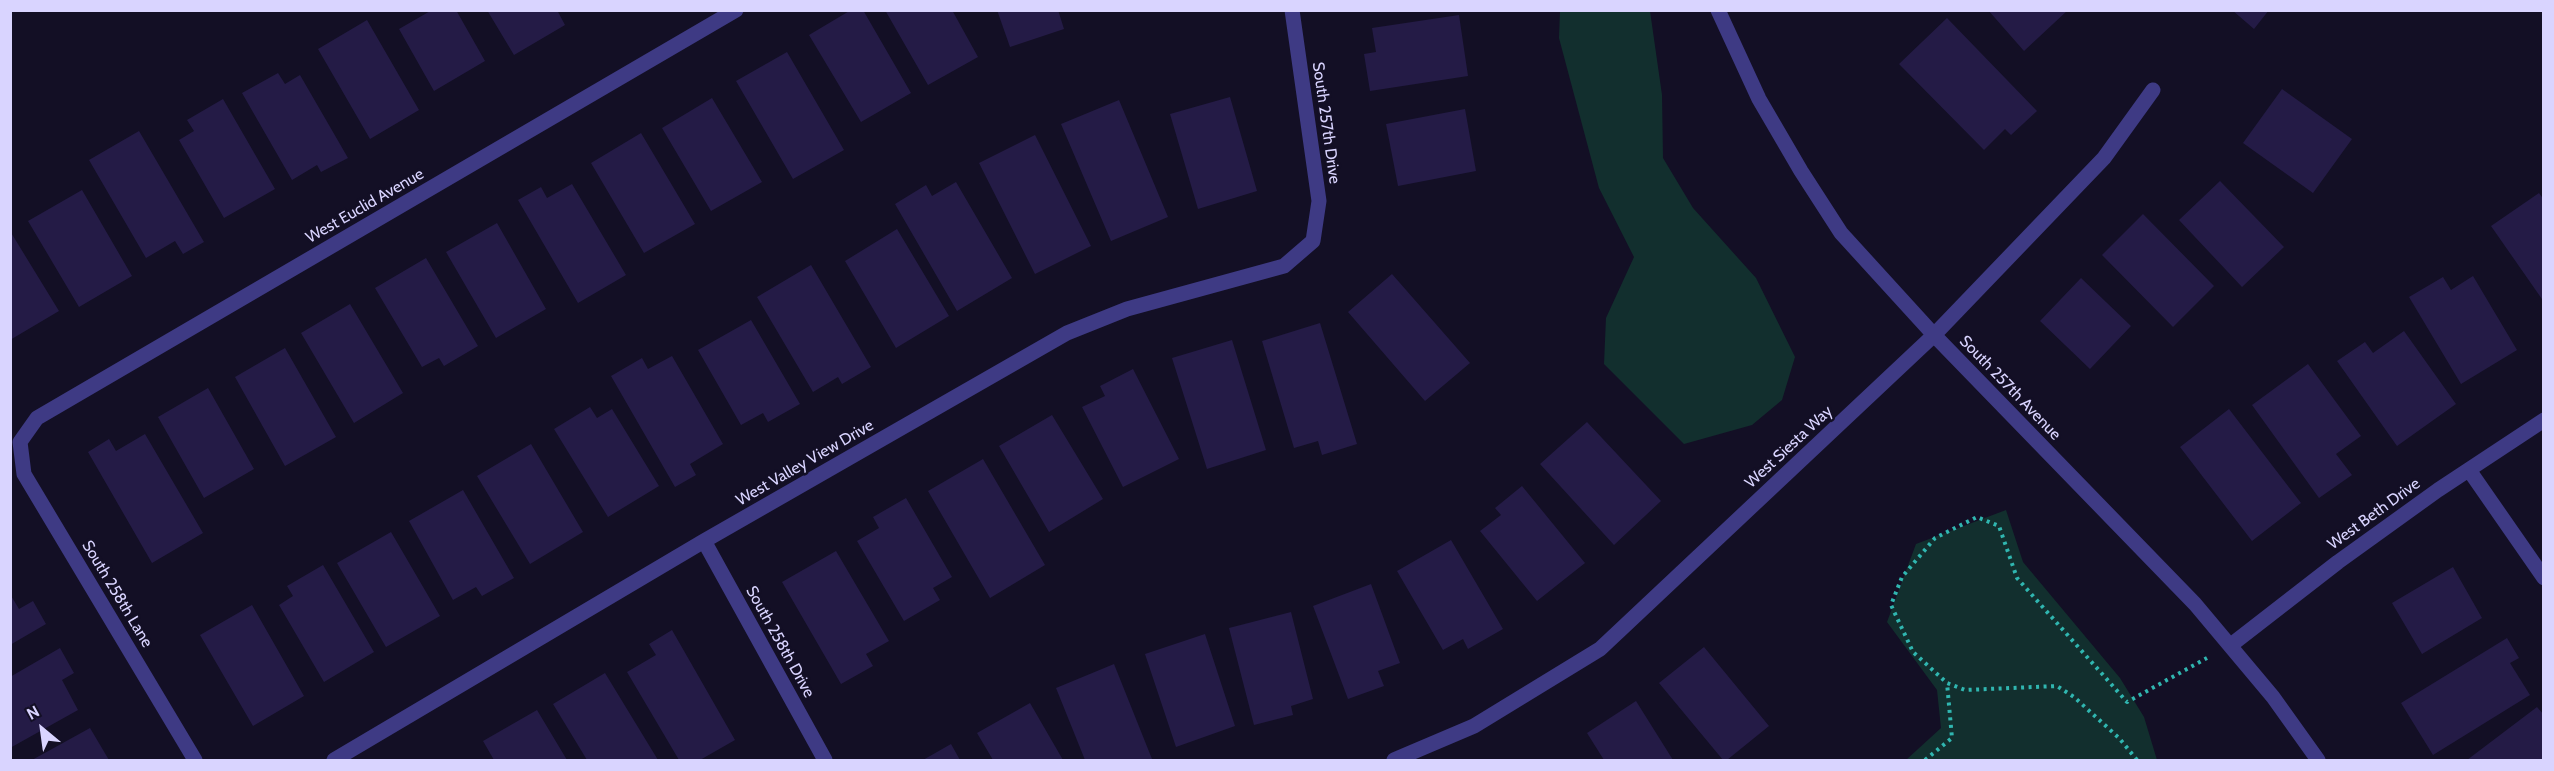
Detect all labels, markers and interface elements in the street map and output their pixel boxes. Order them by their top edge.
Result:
street label: South 257th Drive [1308,61,1344,185]
street label: West Euclid Avenue [303,164,427,248]
street label: South 257th Avenue [1955,332,2065,444]
street label: West Siesta Way [1741,402,1837,492]
street label: West Valley View Drive [733,416,877,510]
street label: West Beth Drive [2324,474,2424,554]
street label: South 258th Lane [78,537,156,651]
street label: South 258th Drive [741,583,819,701]
north arrow [12,699,72,759]
text: N [23,702,43,724]

